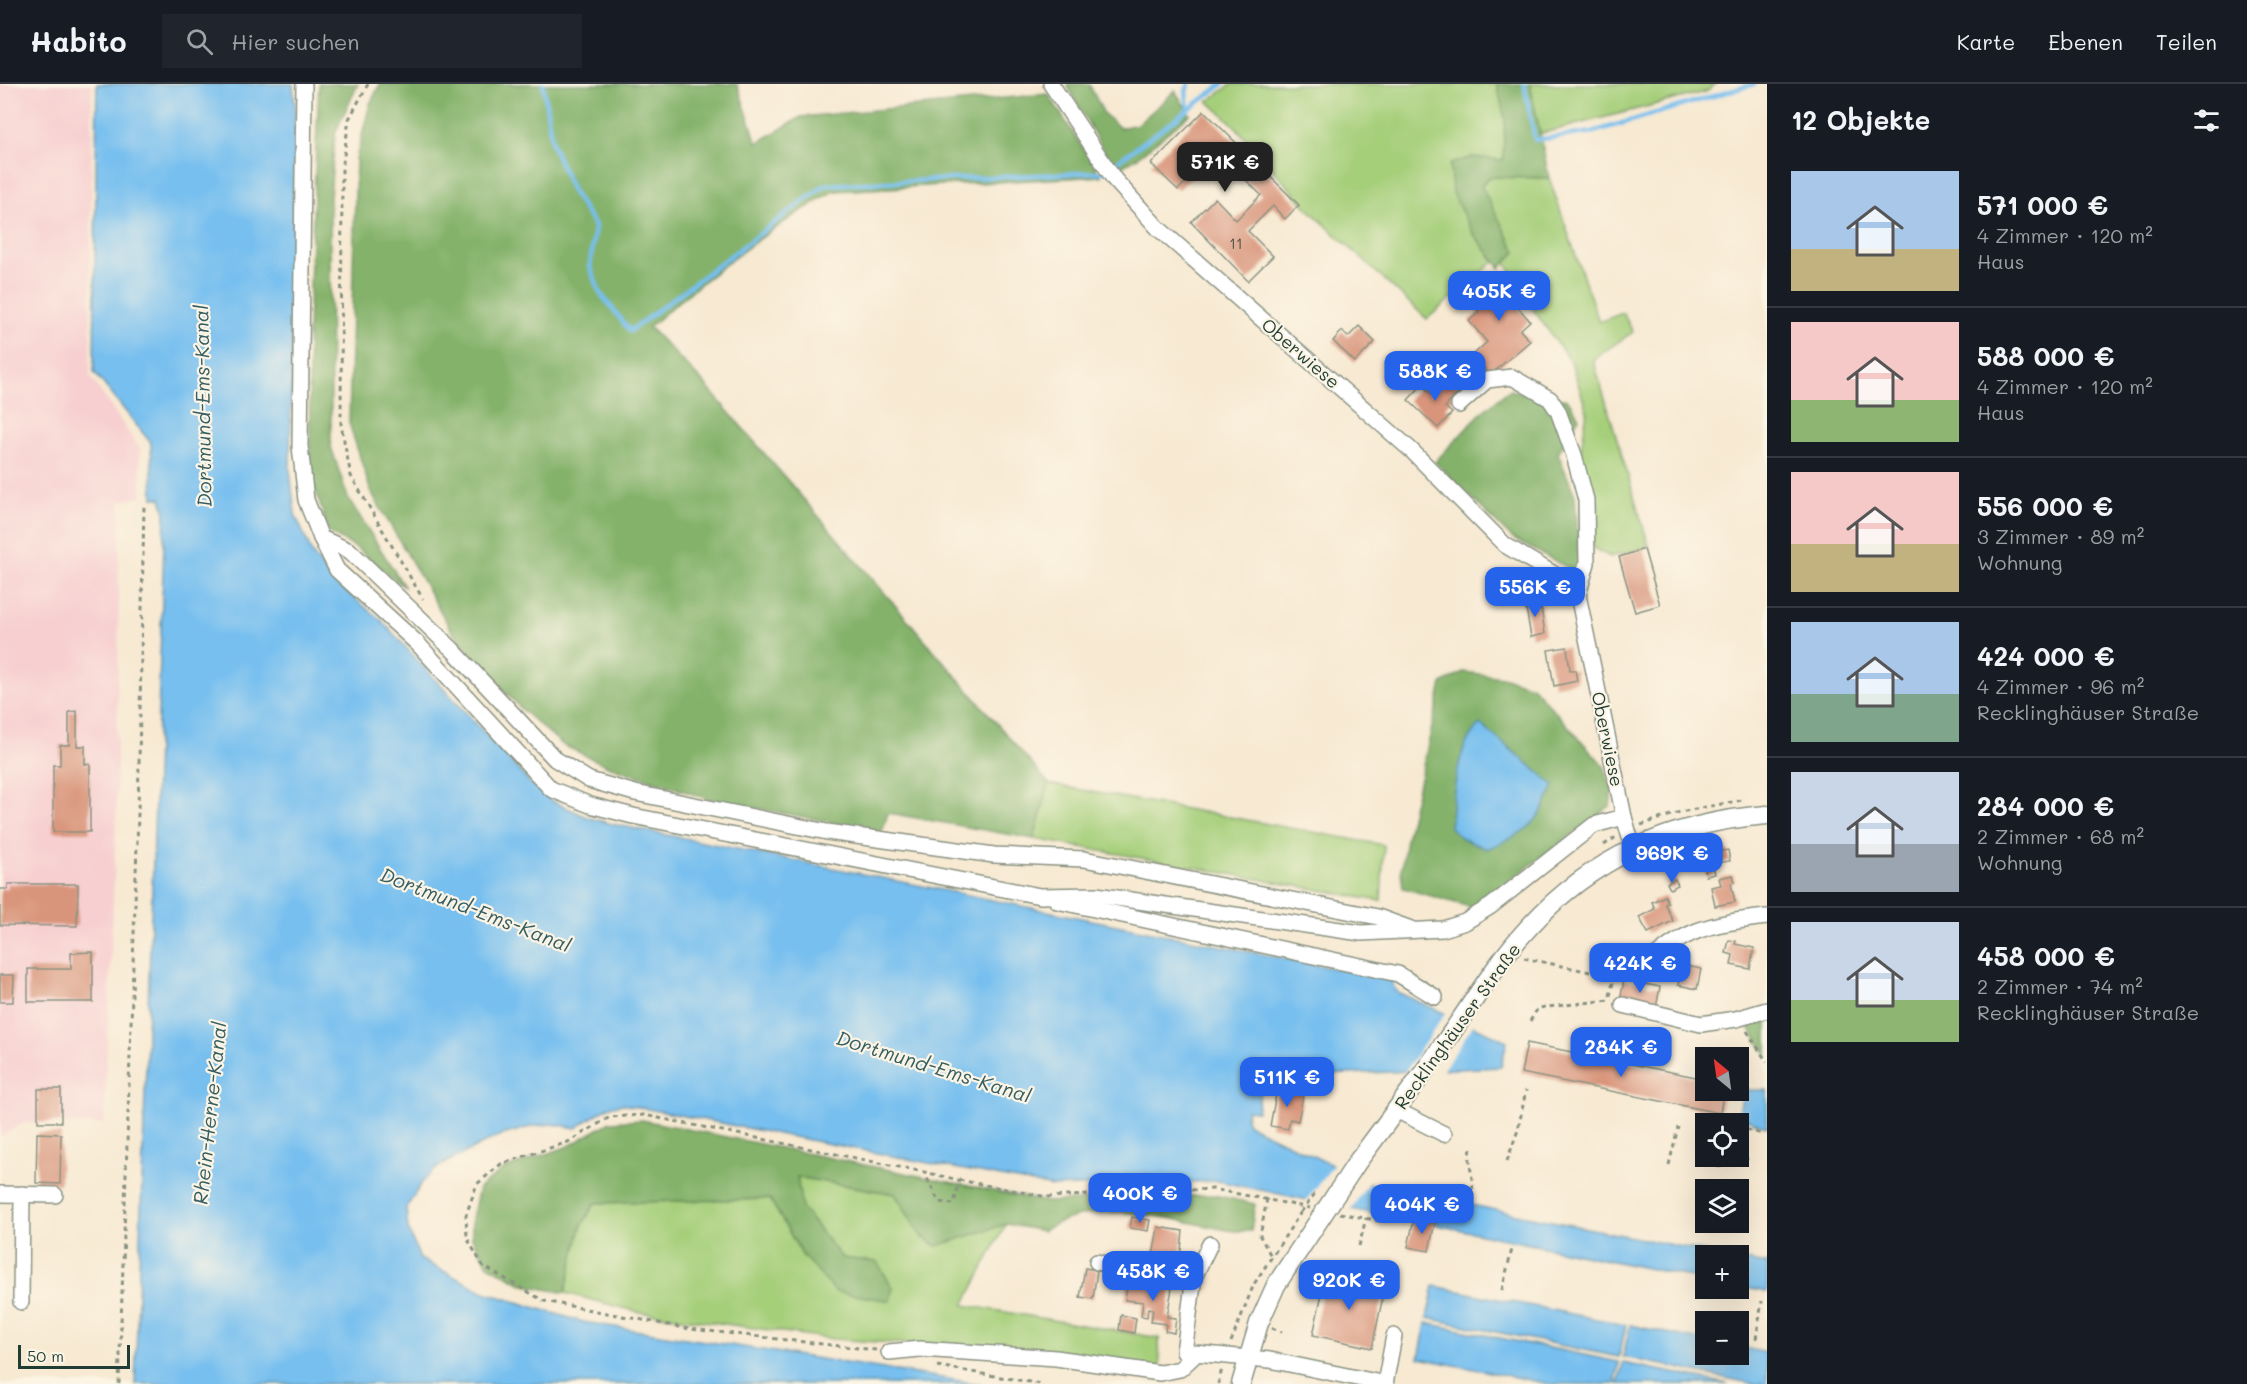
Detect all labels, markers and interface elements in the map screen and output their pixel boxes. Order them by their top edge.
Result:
search box [162,14,582,68]
text: Habito [30,23,126,59]
icon: search [183,25,216,58]
text: Hier suchen [231,27,359,56]
text: Karte [1957,28,2015,55]
text: Ebenen [2048,28,2123,55]
text: Teilen [2156,28,2217,55]
text: 12 Objekte [1791,103,1930,137]
icon: filters [2190,104,2223,137]
pin: 571K € [1176,142,1274,193]
text: 571K € [1191,148,1259,174]
text: 571 000 € [1977,188,2108,222]
icon: home [1839,195,1911,267]
text: 4 Zimmer · 120 m² [1977,222,2153,248]
house number: 11 [1229,233,1243,253]
text: Haus [1977,248,2024,274]
pin: 405K € [1450,271,1548,322]
text: 405K € [1462,277,1536,303]
water label: Dortmund-Ems-Kanal [187,305,217,507]
street label: Oberwiese [1257,312,1345,394]
text: 588 000 € [1977,339,2114,373]
icon: home [1839,346,1911,418]
pin: 588K € [1386,351,1484,402]
text: 588K € [1398,357,1472,383]
text: 4 Zimmer · 120 m² [1977,373,2153,399]
text: Haus [1977,399,2024,425]
text: 556 000 € [1977,489,2113,523]
icon: home [1839,496,1911,568]
text: 3 Zimmer · 89 m² [1977,523,2144,549]
text: Wohnung [1977,549,2062,575]
pin: 556K € [1486,567,1584,618]
text: 556K € [1499,573,1571,599]
text: 424 000 € [1977,639,2114,673]
icon: home [1839,646,1911,718]
text: 4 Zimmer · 96 m² [1977,673,2144,699]
street label: Oberwiese [1586,689,1630,789]
text: Recklinghäuser Straße [1977,699,2199,725]
text: 284 000 € [1977,789,2114,823]
icon: home [1839,796,1911,868]
text: 2 Zimmer · 68 m² [1977,823,2144,849]
pin: 969K € [1623,833,1721,884]
text: 969K € [1636,839,1708,865]
text: Wohnung [1977,849,2062,875]
water label: Dortmund-Ems-Kanal [377,861,575,957]
street label: Recklinghäuser Straße [1389,938,1525,1114]
text: 458 000 € [1977,939,2115,973]
pin: 424K € [1591,943,1689,994]
icon: home [1839,946,1911,1018]
text: 424K € [1603,949,1677,975]
text: 2 Zimmer · 74 m² [1977,973,2143,999]
text: Recklinghäuser Straße [1977,999,2199,1025]
water label: Rhein-Herne-Kanal [186,1020,232,1206]
water label: Dortmund-Ems-Kanal [833,1024,1035,1108]
pin: 284K € [1572,1027,1670,1078]
text: 284K € [1585,1033,1657,1059]
north arrow [1695,1047,1749,1101]
map controls [1695,1047,1749,1365]
pin: 511K € [1238,1057,1336,1108]
text: 511K € [1254,1063,1320,1089]
button: locate [1695,1113,1749,1167]
pin: 400K € [1091,1173,1189,1224]
text: 400K € [1103,1179,1177,1205]
button: layers [1695,1179,1749,1233]
pin: 404K € [1373,1184,1471,1235]
text: 404K € [1385,1190,1459,1216]
button: + [1695,1245,1749,1299]
pin: 458K € [1104,1251,1202,1302]
text: 458K € [1116,1257,1190,1283]
pin: 920K € [1300,1260,1398,1311]
text: 920K € [1313,1266,1385,1292]
button: − [1695,1311,1749,1365]
scale bar [18,1342,130,1370]
text: 50 m [27,1345,64,1366]

